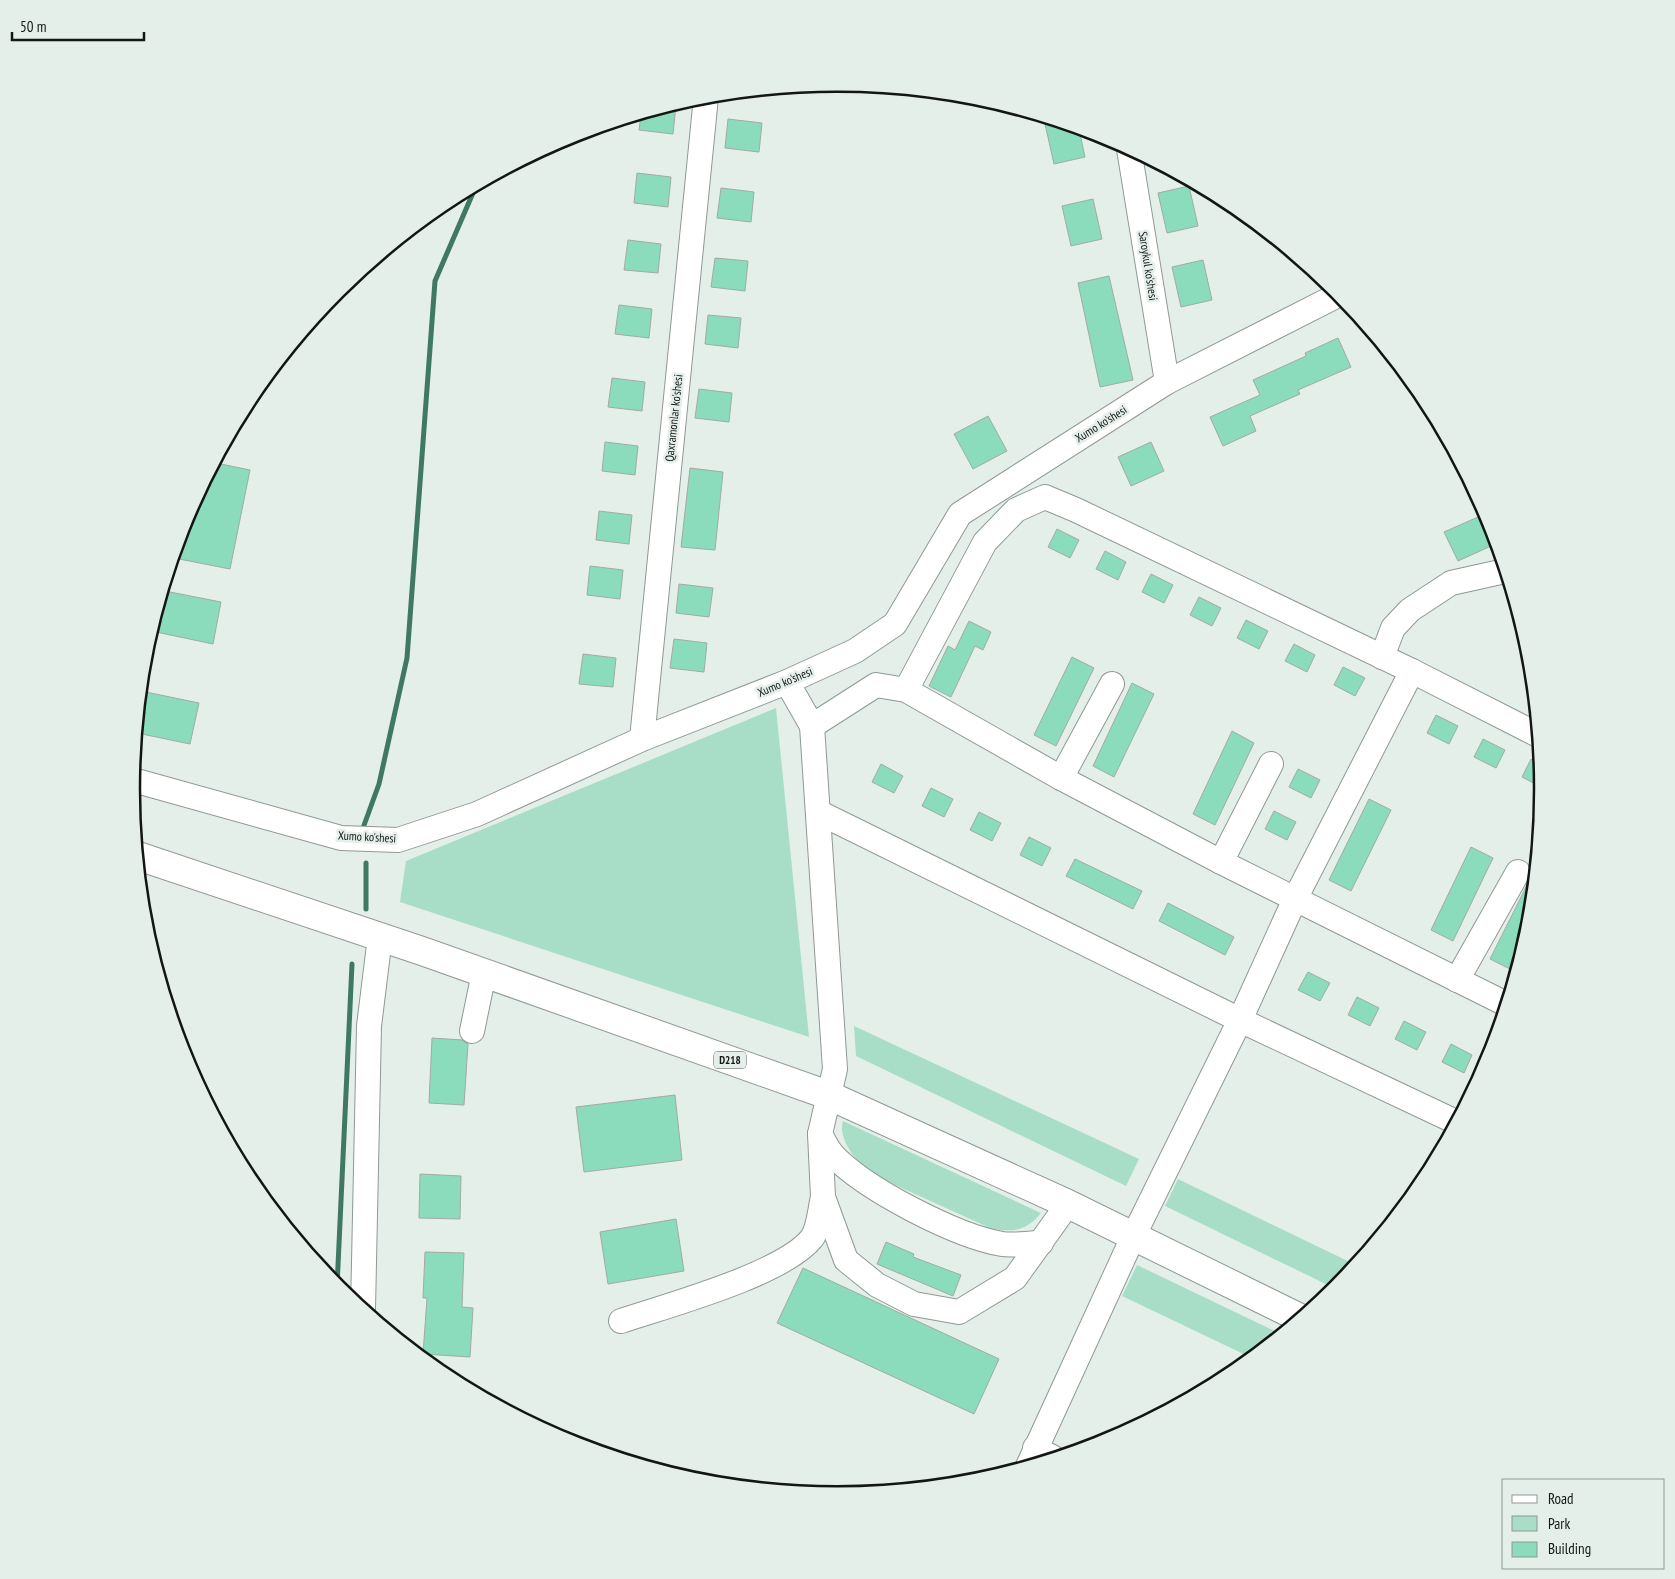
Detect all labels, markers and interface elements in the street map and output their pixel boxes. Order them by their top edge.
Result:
scale bar [12,10,145,42]
text: 50 m [20,17,46,36]
street label: Saroykul ko'shesi [1136,230,1161,302]
street label: Qaxramonlar ko'shesi [661,374,686,462]
street label: Xumo ko'shesi [1072,402,1129,445]
street label: Xumo ko'shesi [755,663,815,700]
street label: Xumo ko'shesi [338,827,396,846]
road number: D218 [714,1052,746,1068]
legend [1502,1479,1665,1569]
text: Road [1548,1489,1574,1508]
text: Park [1548,1514,1570,1533]
text: Building [1548,1539,1591,1558]

